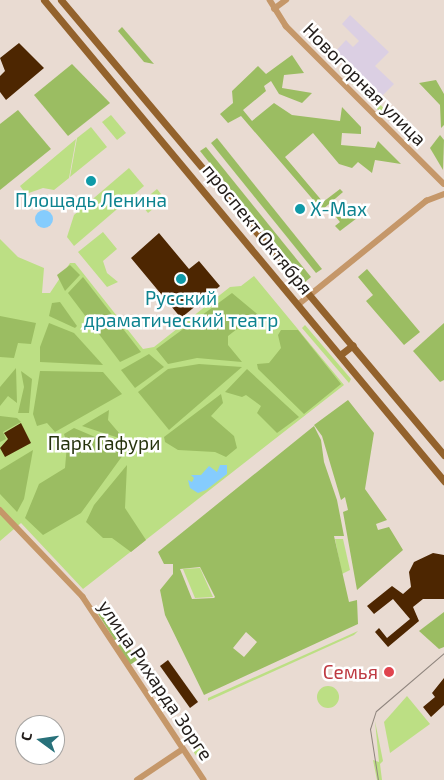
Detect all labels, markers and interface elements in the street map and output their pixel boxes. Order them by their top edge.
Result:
street label: Новогорная улица [299,18,431,150]
street label: проспект Октября [198,159,318,299]
marker: Площадь Ленина [85,175,97,187]
place label: Площадь Ленина [15,189,167,211]
place label: X-Max [310,198,367,220]
marker: X-Max [294,203,306,215]
marker: Русский драматический театр [175,273,187,285]
place label: Русский драматический театр [84,287,278,331]
park label: Парк Гафури [48,432,160,454]
street label: улица Рихарда Зорге [94,596,218,764]
place label: Семья [323,661,378,683]
marker: Семья [382,665,396,679]
north arrow [15,715,65,765]
text: С [17,730,35,743]

